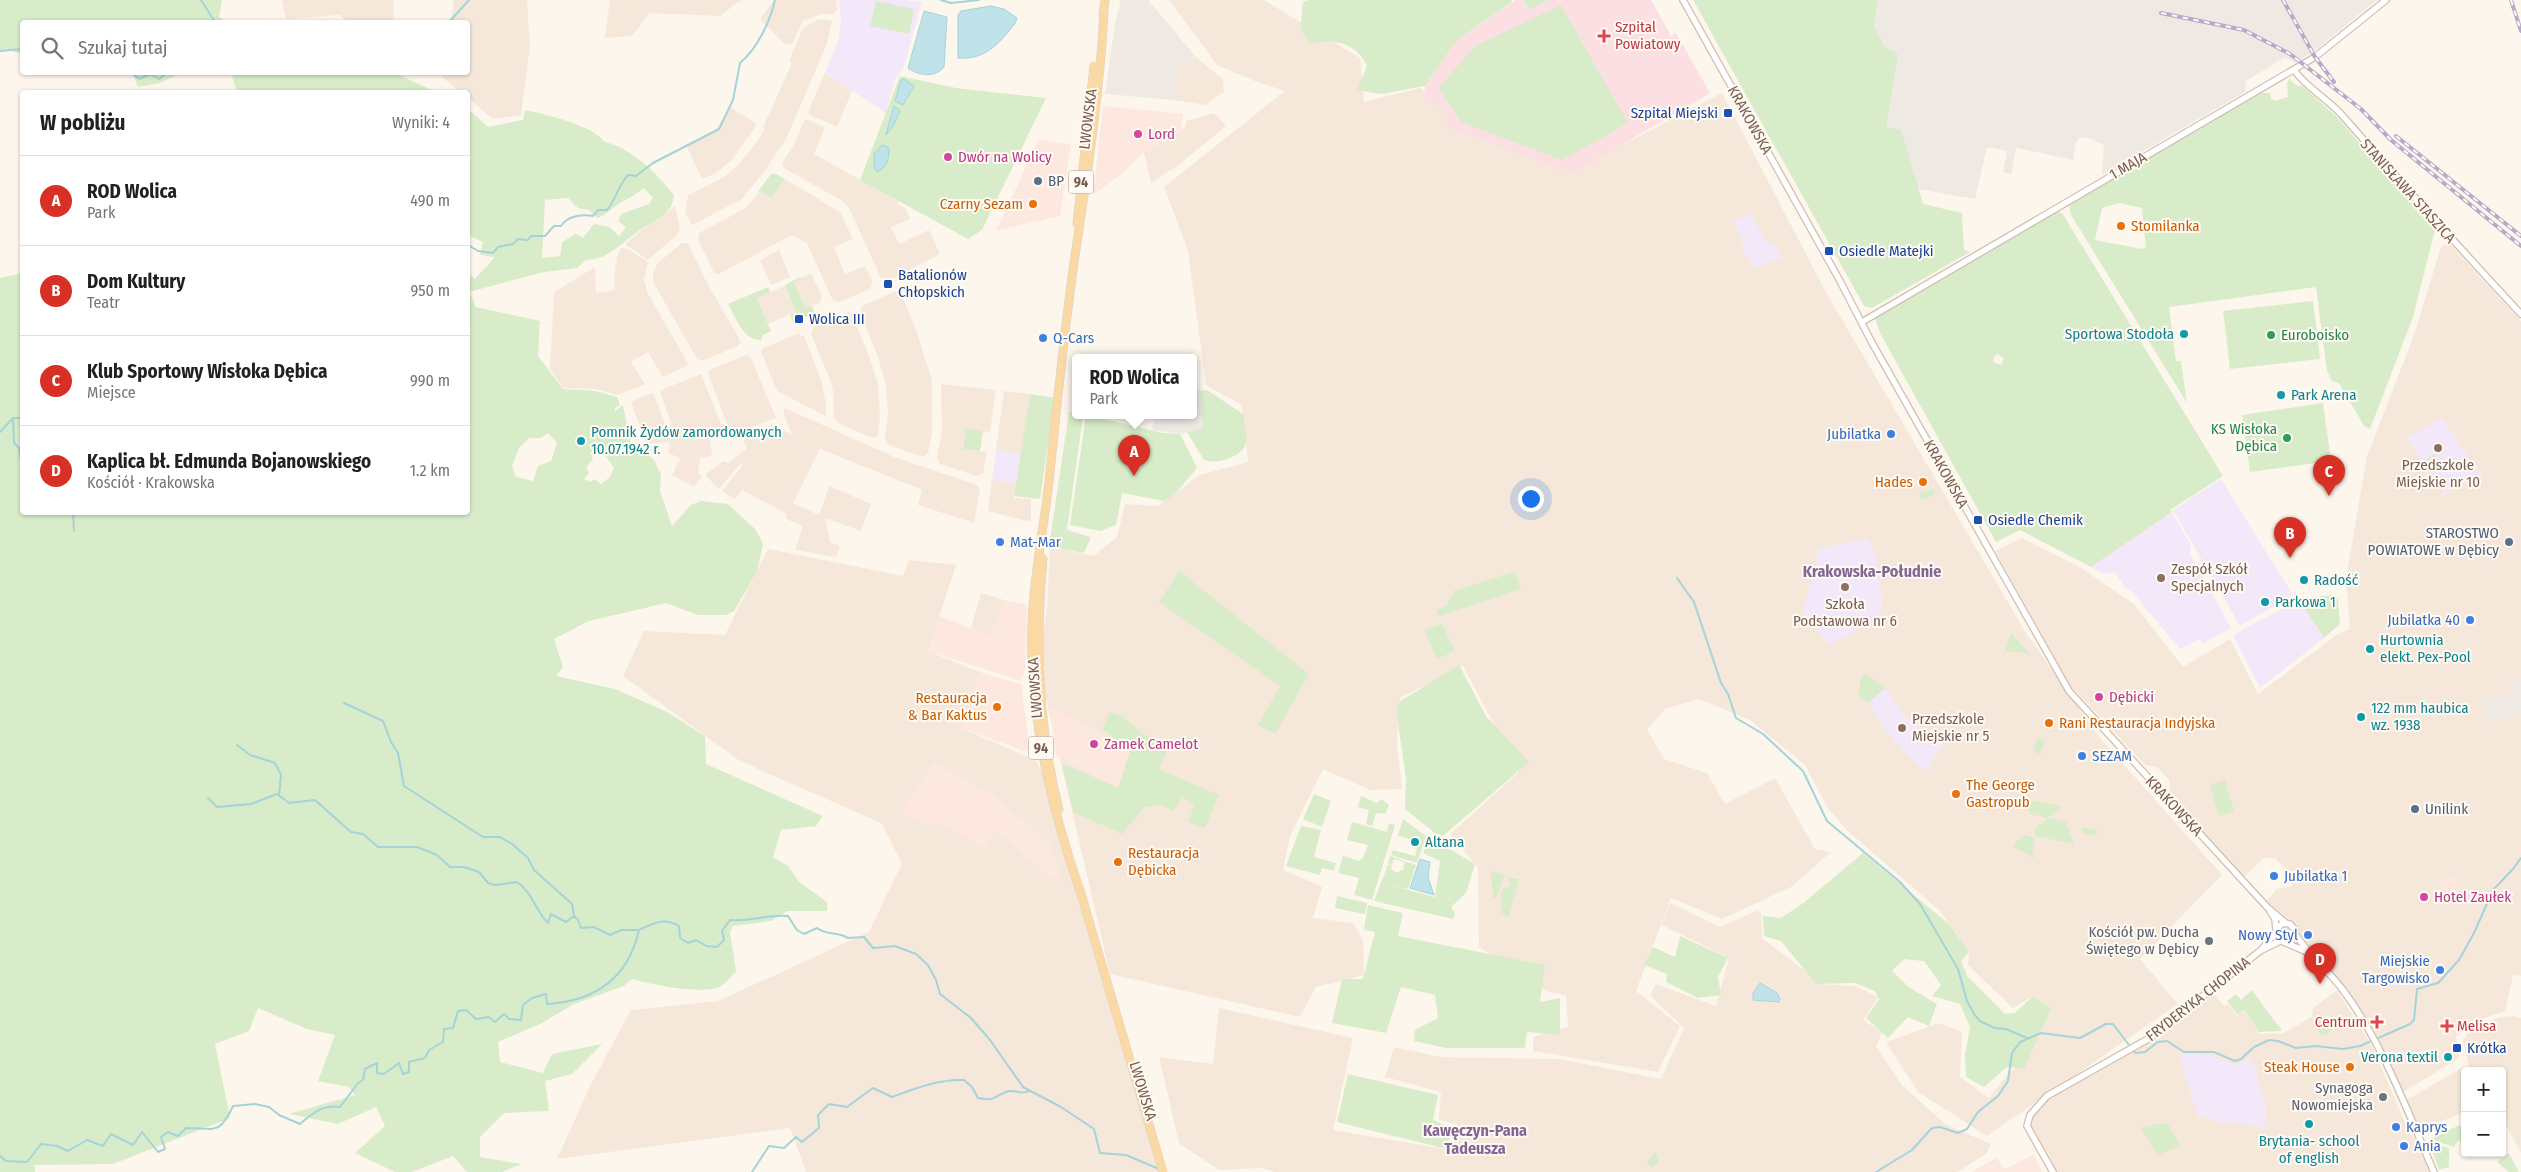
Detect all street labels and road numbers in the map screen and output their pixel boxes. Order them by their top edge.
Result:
street label: KRAKOWSKA [1724,83,1776,157]
street label: LWOWSKA [1075,88,1101,150]
street label: STANISŁAWA STASZICA [2356,135,2460,247]
street label: 1 MAJA [2106,148,2150,184]
road number: 94 [1068,170,1094,193]
street label: KRAKOWSKA [1920,437,1972,511]
street label: LWOWSKA [1024,657,1046,719]
road number: 94 [1028,736,1054,760]
street label: KRAKOWSKA [2142,772,2206,840]
street label: FRYDERYKA CHOPINA [2142,953,2254,1045]
street label: LWOWSKA [1125,1059,1161,1123]

